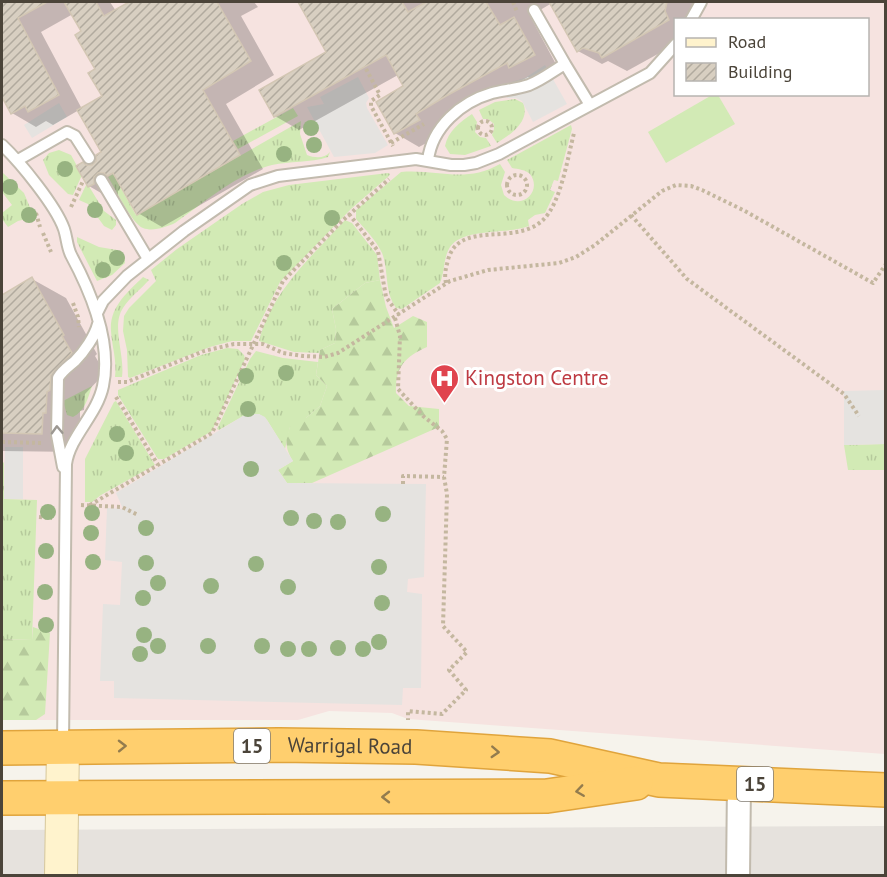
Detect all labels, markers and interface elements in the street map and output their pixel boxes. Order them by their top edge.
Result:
legend [674,18,869,96]
text: Road [728,30,766,53]
text: Building [728,60,792,83]
hospital icon: Kingston Centre [428,362,460,404]
place label: Kingston Centre [465,364,609,391]
one-way arrow [51,426,63,435]
road number: 15 [234,729,270,763]
street label: Warrigal Road [287,731,413,760]
one-way arrow [117,740,126,752]
one-way arrow [491,745,500,758]
road number: 15 [737,767,773,801]
one-way arrow [576,784,585,796]
one-way arrow [381,791,390,803]

